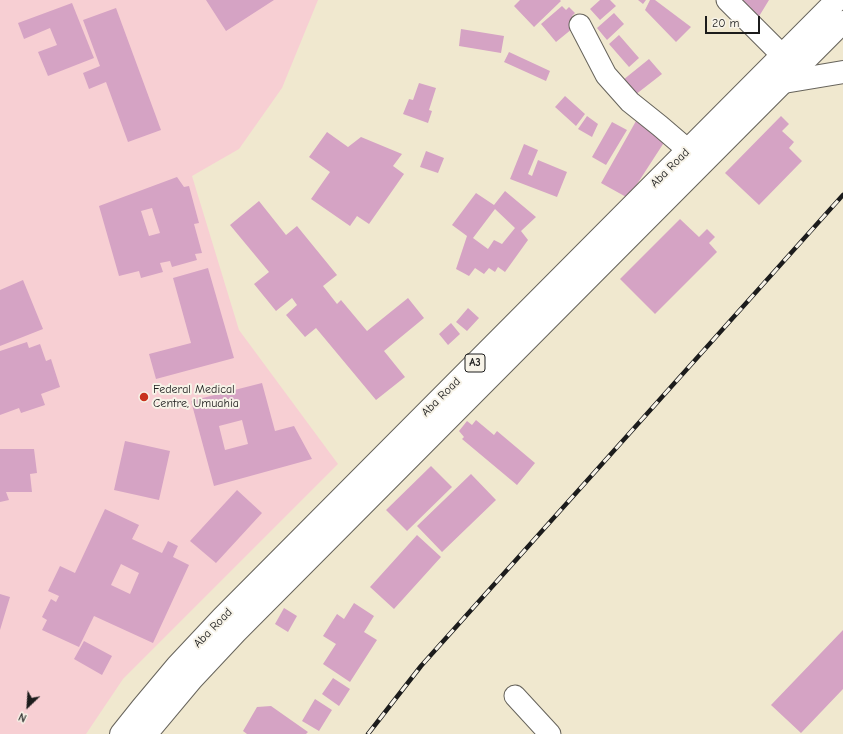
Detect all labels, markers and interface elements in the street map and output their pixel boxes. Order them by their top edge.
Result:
scale bar [707,8,762,34]
text: 20 m [712,16,740,30]
street label: Aba Road [647,145,693,191]
road number: A3 [465,354,485,372]
street label: Aba Road [418,374,464,420]
place label: Federal Medical Centre, Umuahia [153,383,239,411]
marker: Federal Medical Centre, Umuahia [138,391,150,403]
street label: Aba Road [191,605,235,651]
north arrow [8,686,48,726]
text: N [17,710,29,725]

